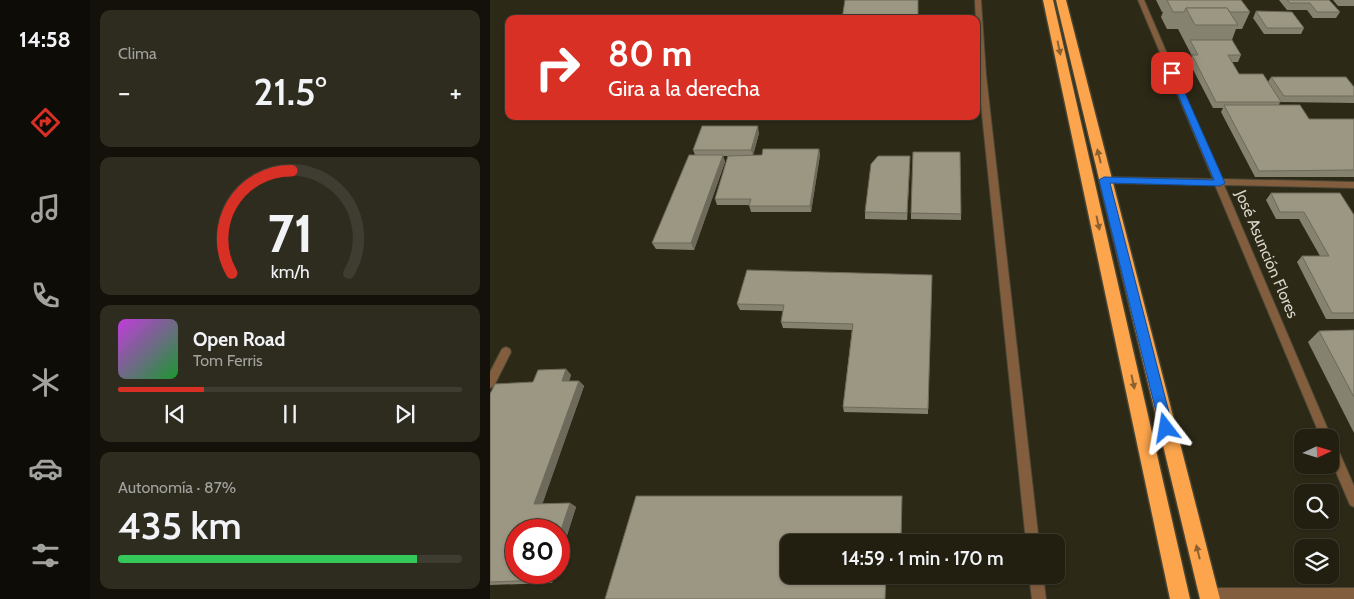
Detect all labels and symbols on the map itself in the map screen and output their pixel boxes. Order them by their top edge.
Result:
one-way arrow [1055,40,1063,55]
pin [1151,52,1193,94]
one-way arrow [1094,149,1102,164]
street label: José Asunción Flores [1231,186,1303,321]
one-way arrow [1094,216,1102,232]
one-way arrow [1129,374,1137,390]
position arrow [1139,401,1191,453]
north arrow [1294,429,1339,474]
speed limit sign: 80 [505,519,570,584]
one-way arrow [1193,544,1201,559]

